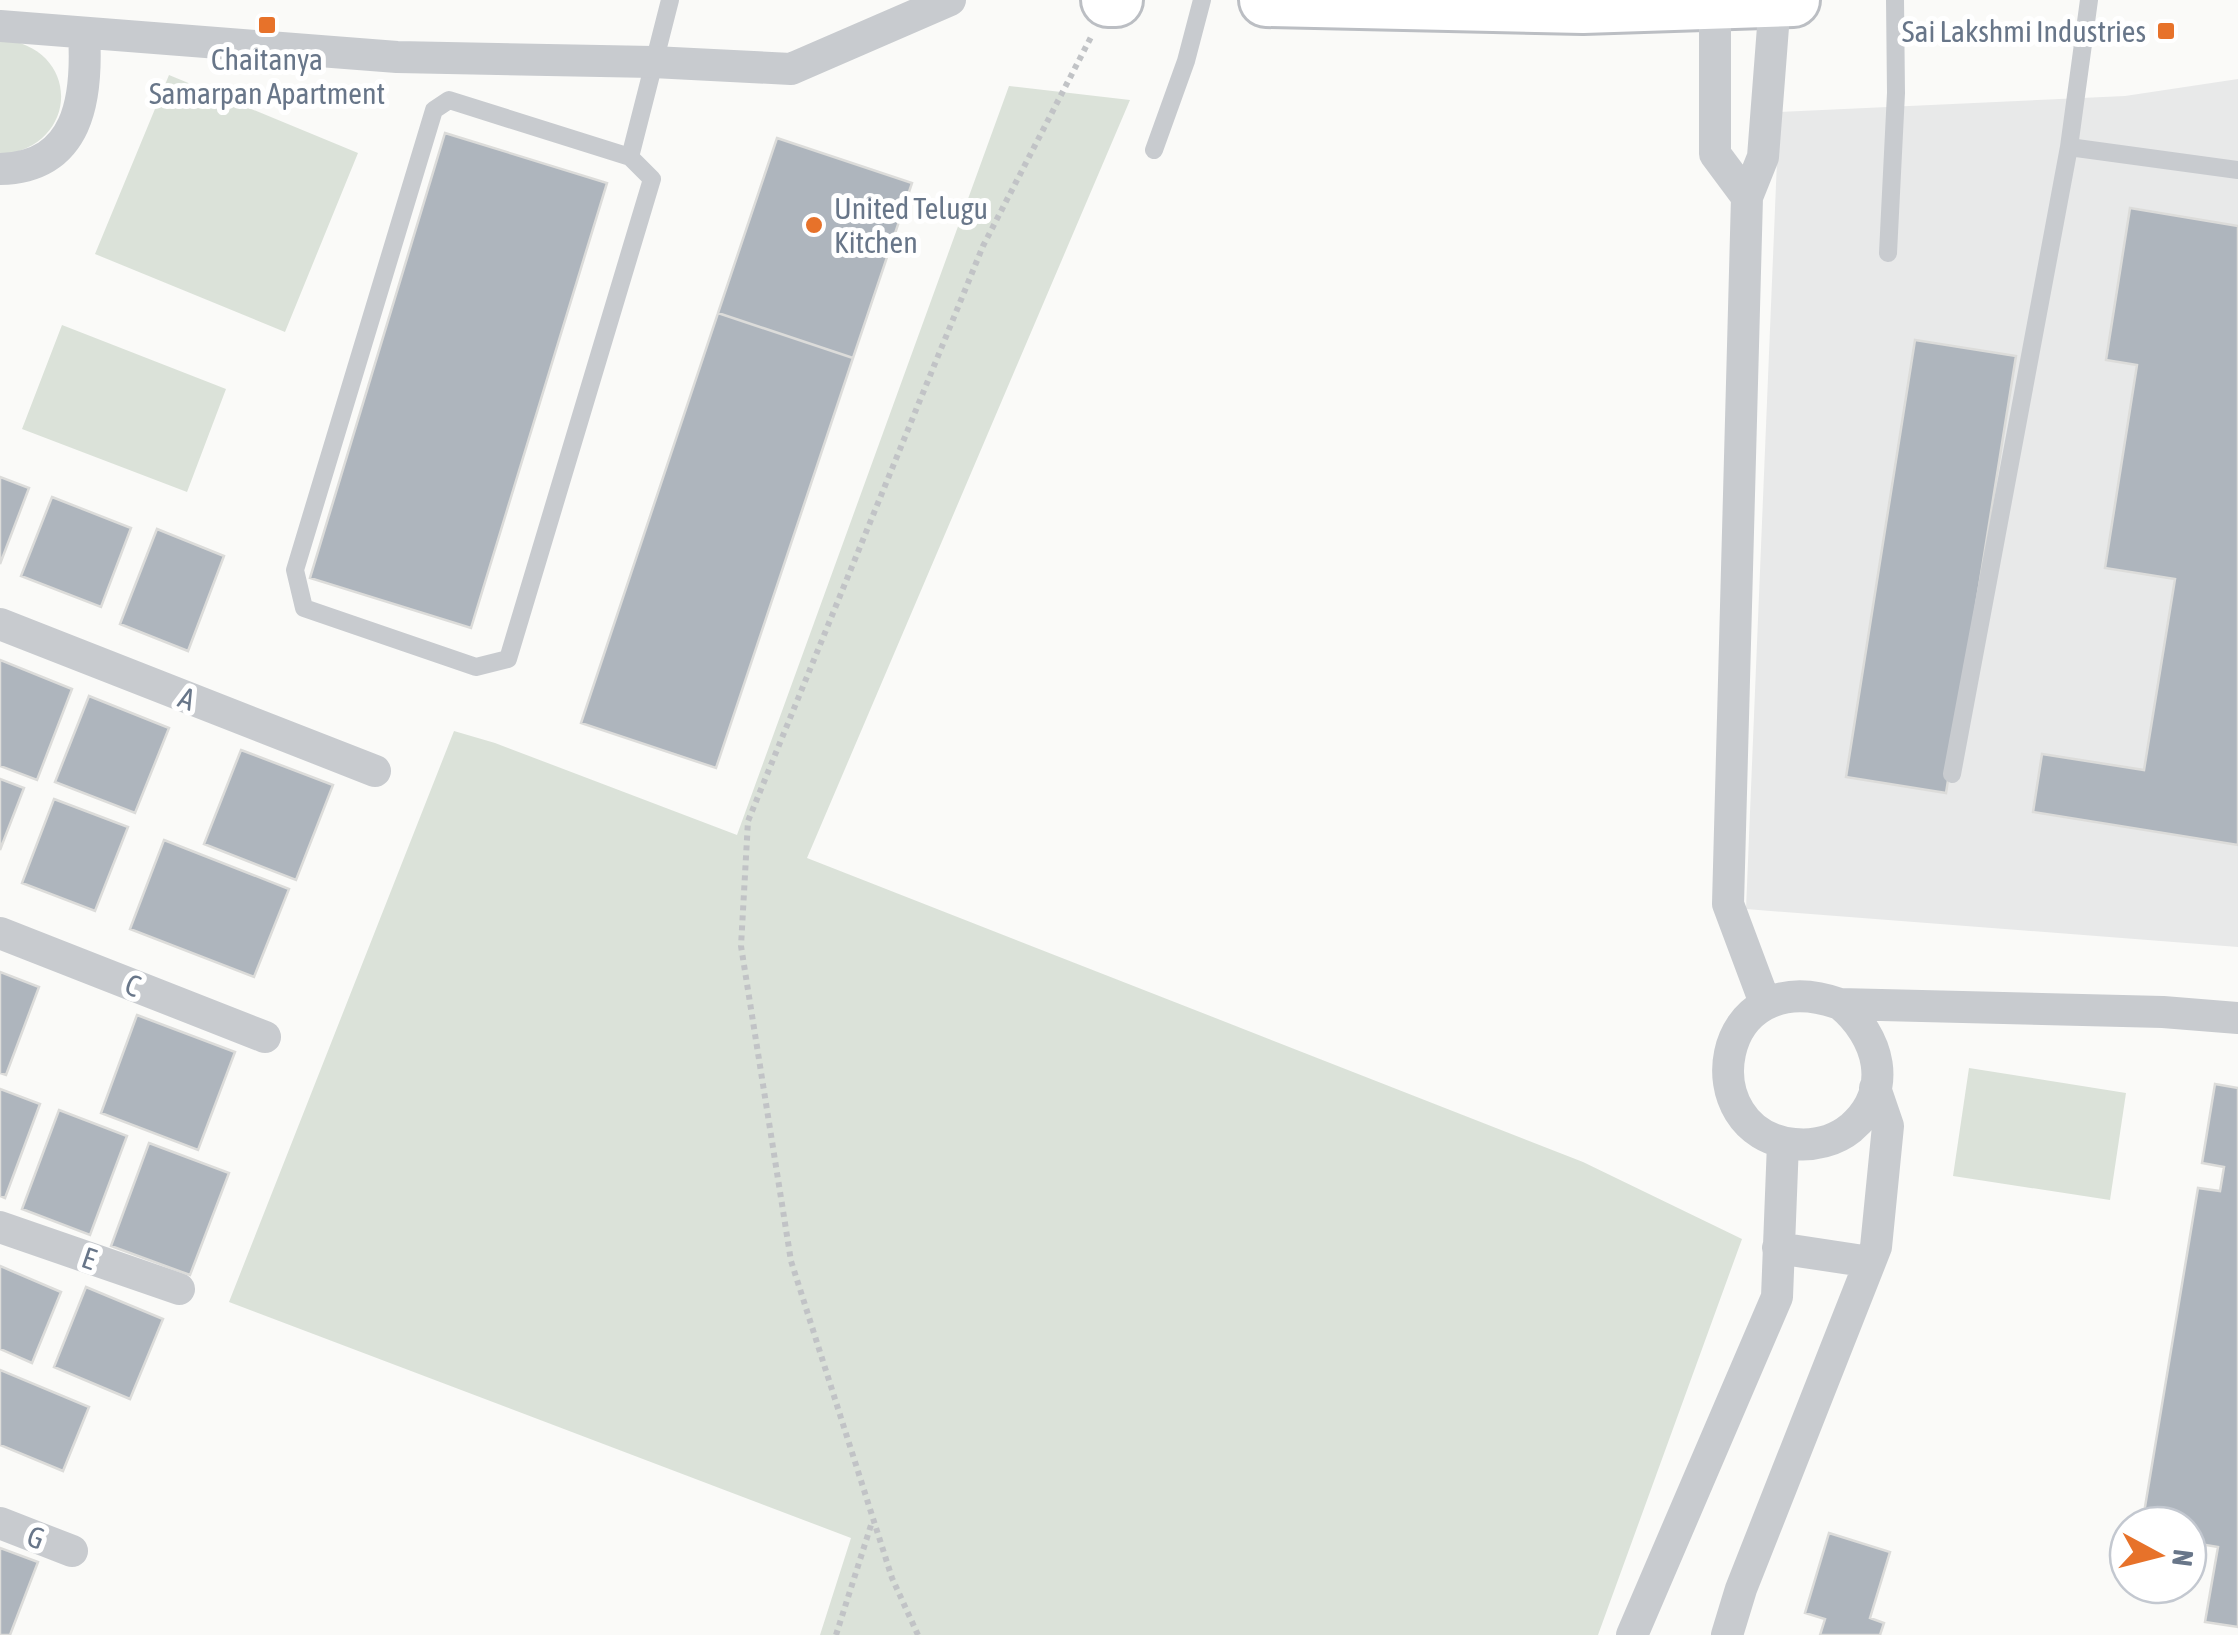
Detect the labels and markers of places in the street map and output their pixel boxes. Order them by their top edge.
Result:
marker: Chaitanya Samarpan Apartment [256,14,278,36]
place label: Sai Lakshmi Industries [1902,14,2146,48]
marker: Sai Lakshmi Industries [2155,20,2177,42]
place label: Chaitanya Samarpan Apartment [149,42,385,110]
place label: United Telugu Kitchen [834,191,988,259]
marker: United Telugu Kitchen [803,214,825,236]

